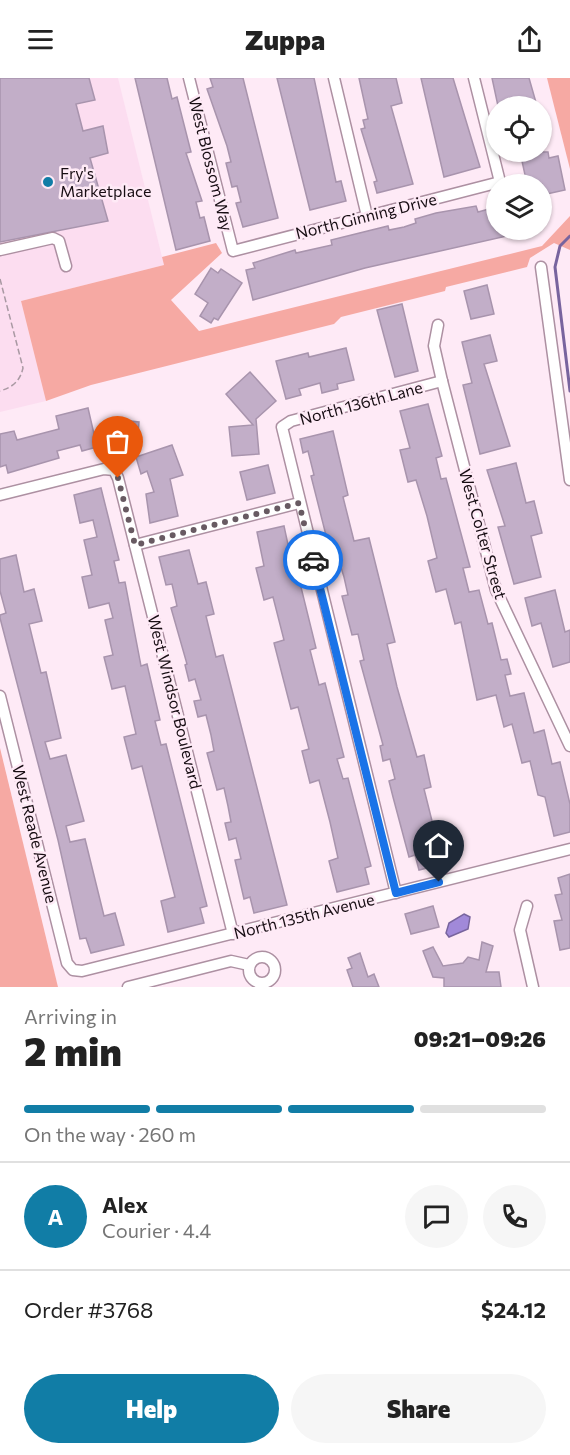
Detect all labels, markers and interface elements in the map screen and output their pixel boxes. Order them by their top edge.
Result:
icon: menu [24,23,57,56]
text: Zuppa [245,23,325,56]
icon: share [513,23,546,56]
street label: West Blossom Way [186,95,237,233]
map controls [486,96,552,240]
button: locate [486,96,552,162]
place label: Fry's Marketplace [60,163,151,200]
button: layers [486,174,552,240]
marker: Fry's Marketplace [41,175,55,189]
street label: North Ginning Drive [293,189,438,242]
street label: North 136th Lane [297,377,424,428]
pin [92,416,143,478]
icon: bag [101,425,134,458]
street label: West Colter Street [456,467,511,602]
courier [283,530,343,590]
icon: car [297,544,330,577]
street label: West Windsor Boulevard [145,613,206,791]
street label: West Reade Avenue [9,763,62,905]
pin [413,820,464,882]
icon: home [422,829,455,862]
street label: North 135th Avenue [232,889,376,942]
text: Arriving in [24,1004,117,1028]
text: 09:21–09:26 [414,1025,546,1052]
text: 2 min [24,1026,122,1074]
text: On the way · 260 m [24,1122,196,1146]
button: chat [405,1185,468,1248]
button: phone [483,1185,546,1248]
text: Alex [102,1191,148,1218]
text: A [48,1203,63,1230]
text: Courier · 4.4 [102,1218,211,1242]
text: Order #3768 [24,1296,153,1323]
text: $24.12 [481,1296,546,1323]
button: Help [24,1374,279,1443]
button: Share [291,1374,546,1443]

